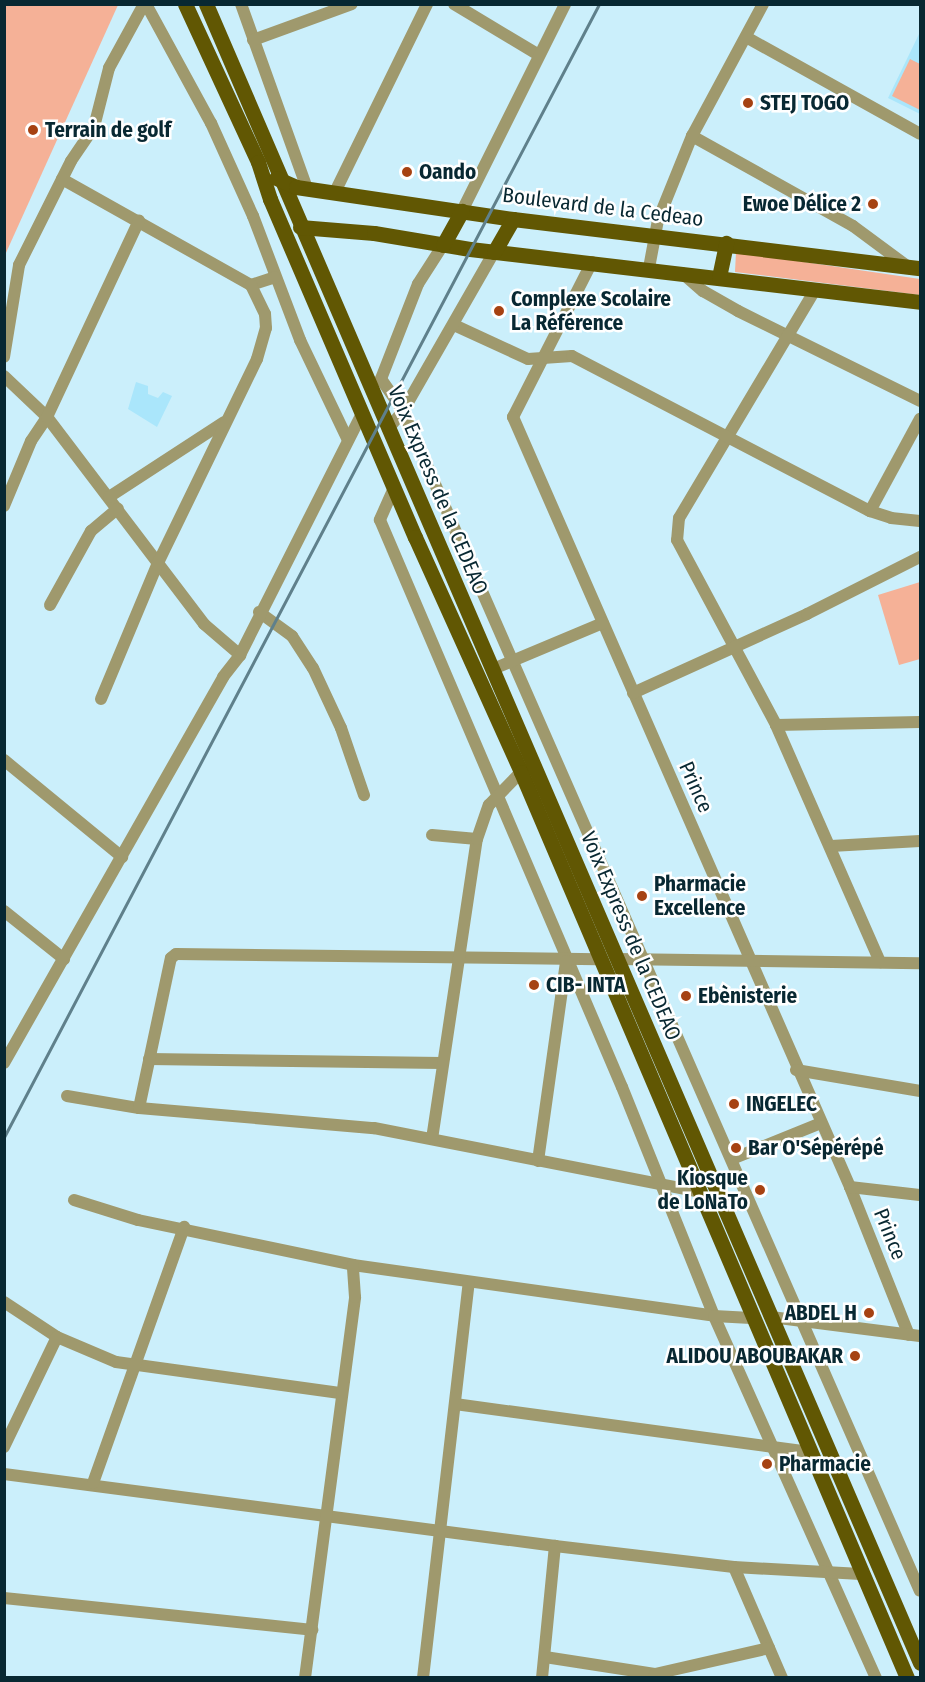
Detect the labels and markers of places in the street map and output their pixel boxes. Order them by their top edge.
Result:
place label: STEJ TOGO [760,90,849,116]
marker: STEJ TOGO [741,96,755,110]
place label: Terrain de golf [45,117,171,143]
marker: Terrain de golf [26,123,40,137]
place label: Oando [419,159,476,185]
marker: Oando [400,165,414,179]
place label: Ewoe Délice 2 [743,191,861,217]
marker: Ewoe Délice 2 [866,197,880,211]
place label: Complexe Scolaire La Référence [511,286,671,336]
marker: Complexe Scolaire La Référence [492,304,506,318]
place label: Pharmacie Excellence [654,871,746,921]
marker: Pharmacie Excellence [635,889,649,903]
place label: CIB- INTA [546,972,626,998]
marker: CIB- INTA [527,978,541,992]
place label: Ebènisterie [698,983,797,1009]
marker: Ebènisterie [679,989,693,1003]
place label: INGELEC [746,1091,817,1117]
marker: INGELEC [727,1097,741,1111]
place label: Bar O'Sépérépé [748,1135,884,1161]
marker: Bar O'Sépérépé [729,1141,743,1155]
place label: Kiosque de LoNaTo [658,1165,748,1215]
marker: Kiosque de LoNaTo [753,1183,767,1197]
place label: ABDEL H [785,1300,857,1326]
marker: ABDEL H [862,1306,876,1320]
place label: ALIDOU ABOUBAKAR [667,1343,843,1369]
marker: ALIDOU ABOUBAKAR [848,1349,862,1363]
place label: Pharmacie [779,1451,871,1477]
marker: Pharmacie [760,1457,774,1471]

